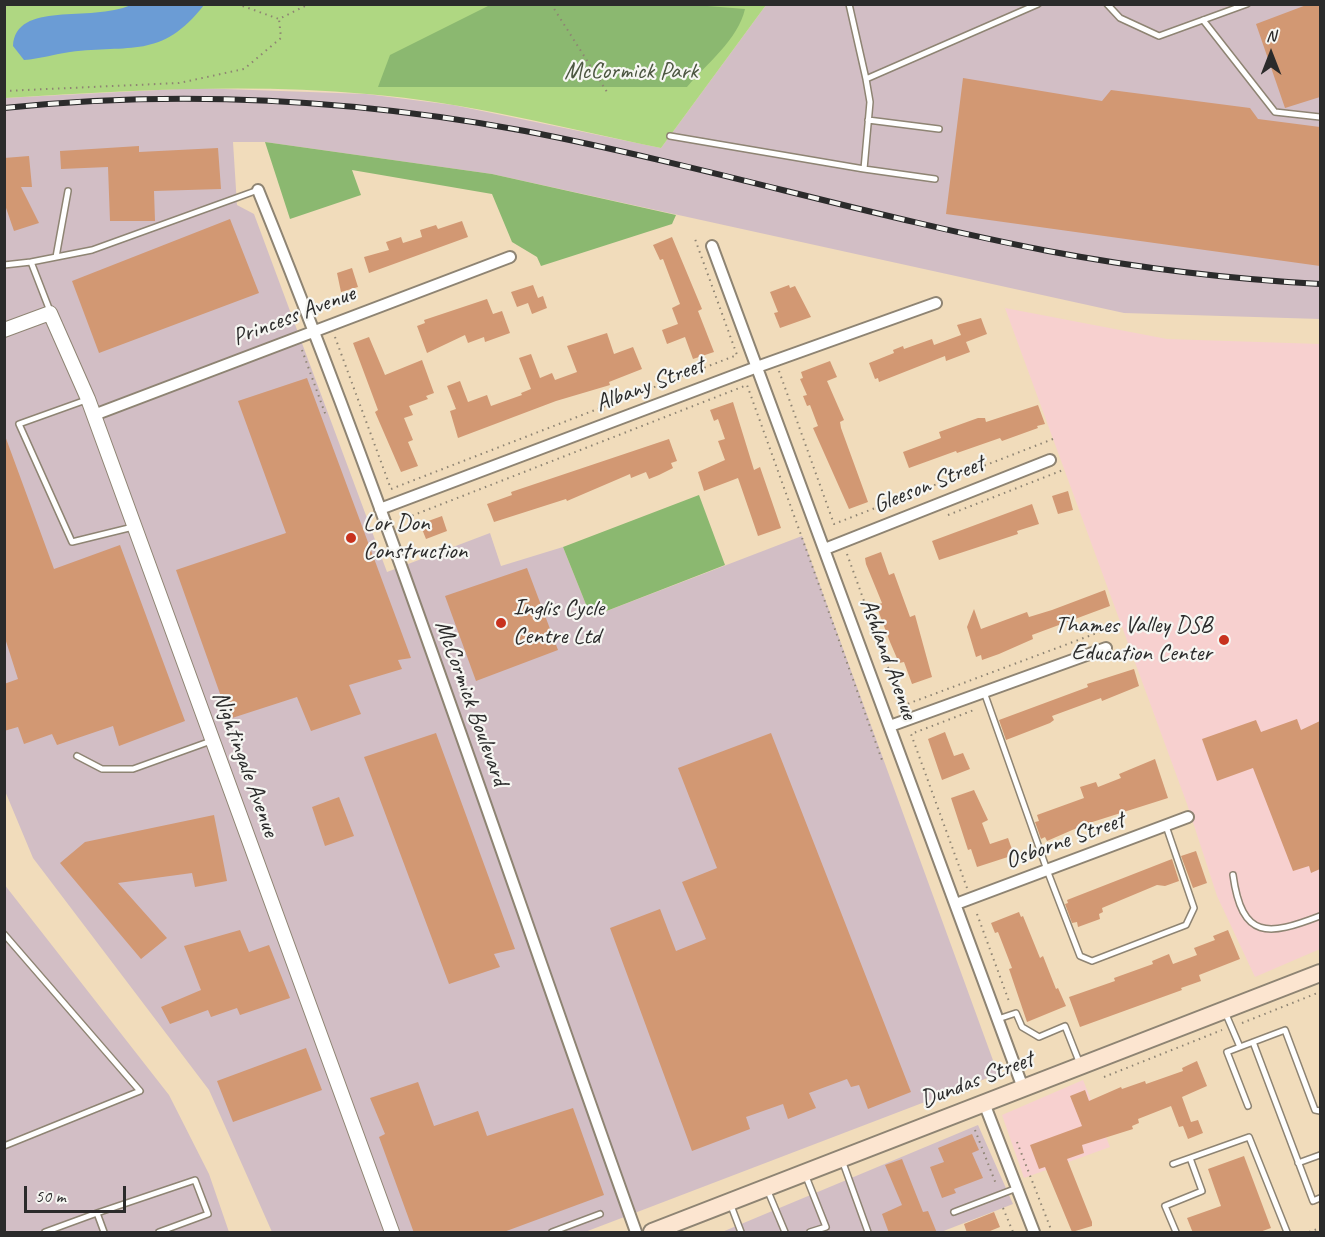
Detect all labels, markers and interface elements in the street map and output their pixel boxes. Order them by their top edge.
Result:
north arrow [1241,24,1301,84]
text: N [1266,26,1276,46]
park label: McCormick Park [564,58,698,86]
street label: Princess Avenue [229,279,359,353]
street label: Albany Street [592,351,708,419]
street label: Gleeson Street [869,450,989,520]
place label: Lor Don Construction [363,510,467,566]
marker: Lor Don Construction [344,531,358,545]
place label: Inglis Cycle Centre Ltd [513,595,604,651]
street label: Ashland Avenue [853,595,923,723]
place label: Thames Valley DSB Education Center [1055,612,1212,668]
street label: McCormick Boulevard [428,616,514,790]
marker: Inglis Cycle Centre Ltd [494,616,508,630]
marker: Thames Valley DSB Education Center [1217,633,1231,647]
street label: Nightingale Avenue [205,687,285,841]
street label: Osborne Street [1002,806,1128,876]
street label: Dundas Street [916,1045,1038,1115]
scale bar [27,1174,129,1212]
text: 50 m [35,1185,66,1207]

